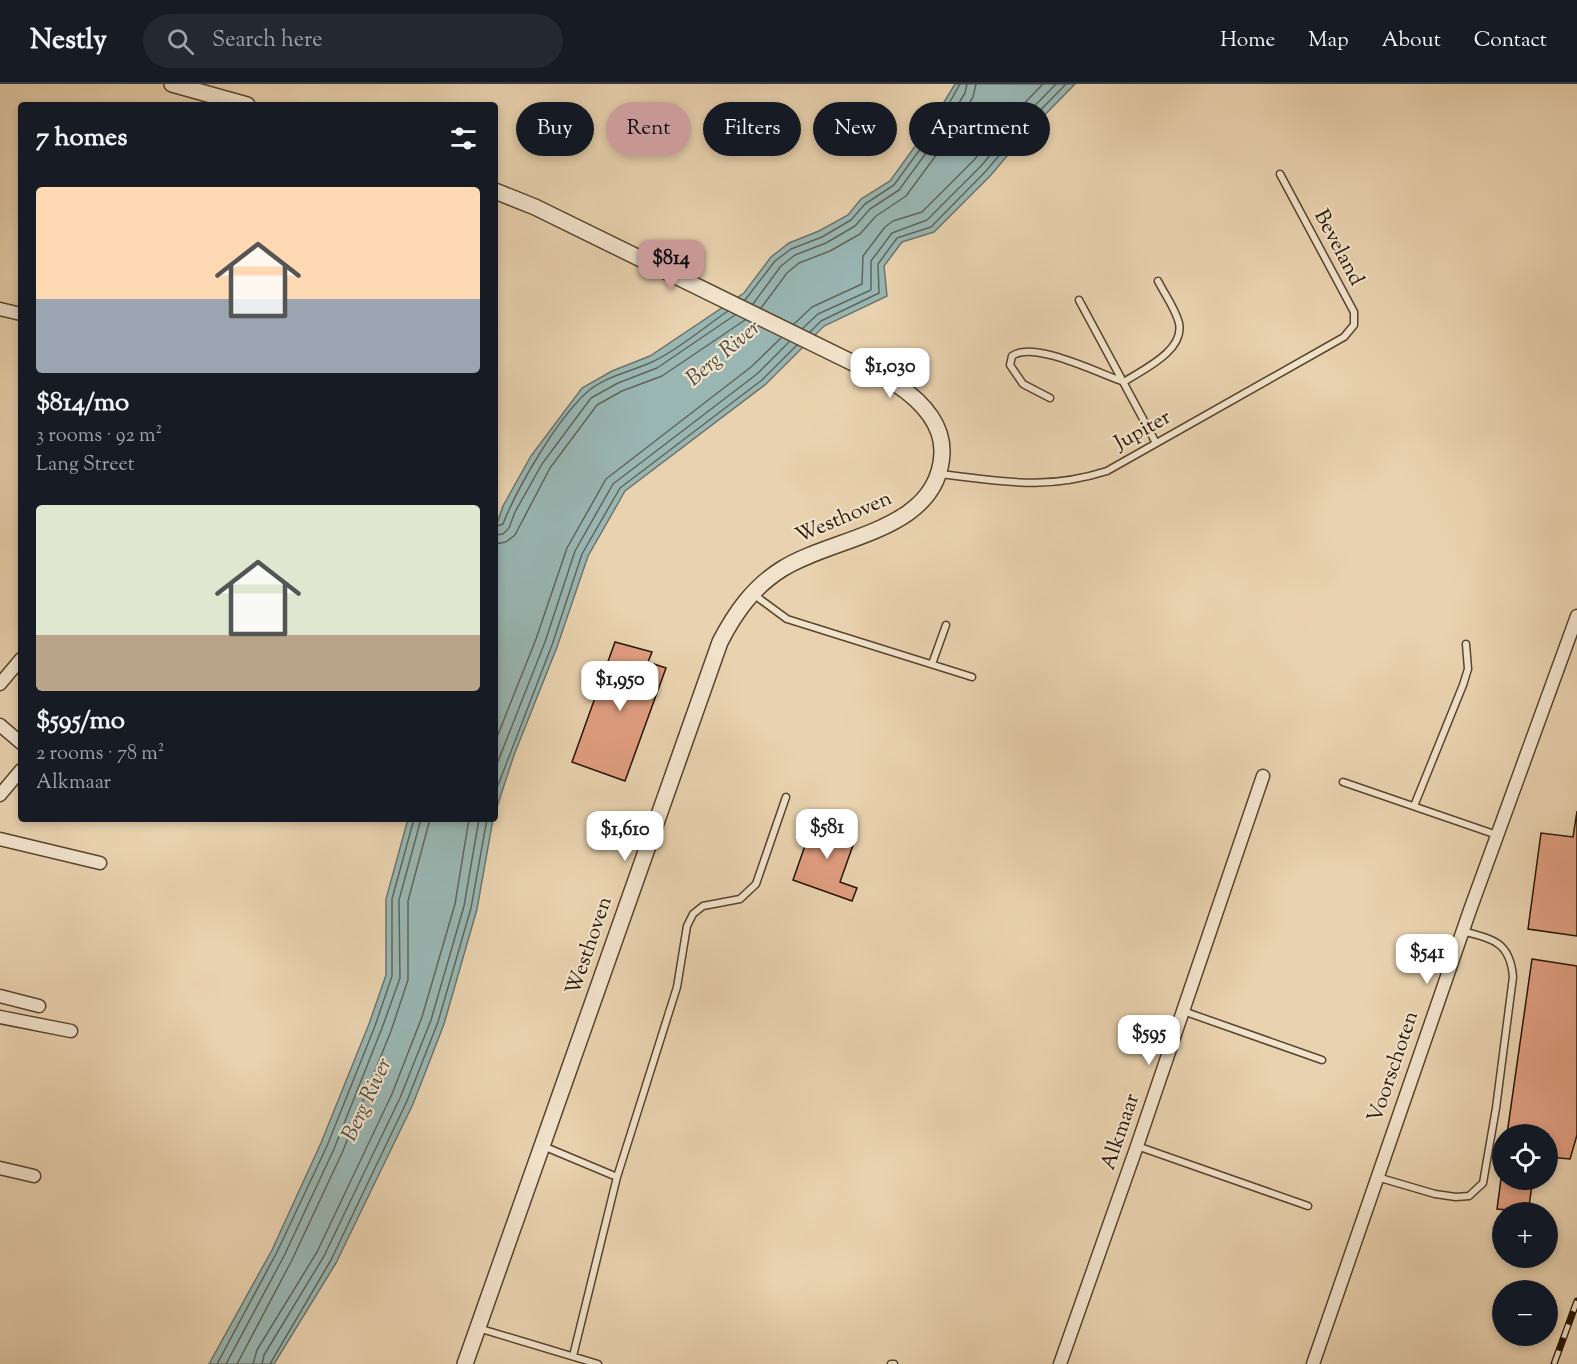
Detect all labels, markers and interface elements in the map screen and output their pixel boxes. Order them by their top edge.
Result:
search box [143,14,563,68]
text: Nestly [30,21,107,61]
icon: search [164,25,197,58]
text: Search here [212,25,322,57]
text: Home [1220,26,1275,56]
text: Map [1308,26,1349,56]
text: About [1382,26,1441,56]
text: Contact [1474,26,1547,56]
chip: Buy [516,102,594,156]
chip: Rent [606,102,691,156]
chip: Filters [703,102,801,156]
chip: New [813,102,897,156]
chip: Apartment [909,102,1050,156]
text: 7 homes [36,120,127,157]
icon: filters [447,122,480,155]
street label: Beveland [1305,205,1371,292]
icon: home [204,226,312,334]
pin: $814 [635,240,707,291]
text: $814 [652,245,690,274]
water label: Berg River [680,313,769,395]
pin: $1,030 [841,348,939,399]
text: $1,030 [865,353,915,382]
text: $814/mo [36,385,129,422]
street label: Jupiter [1108,403,1177,459]
text: 3 rooms · 92 m² [36,422,162,451]
text: Lang Street [36,451,135,480]
street label: Westhoven [791,484,897,552]
icon: home [204,544,312,652]
pin: $1,950 [571,661,669,712]
text: $1,950 [595,666,645,695]
text: $595/mo [36,703,125,740]
text: 2 rooms · 78 m² [36,740,165,769]
text: Alkmaar [36,769,111,798]
pin: $581 [791,809,863,860]
pin: $1,610 [576,811,674,862]
text: $581 [810,814,844,843]
text: $1,610 [601,816,649,845]
street label: Westhoven [559,893,621,999]
pin: $541 [1391,934,1463,985]
text: $541 [1410,939,1444,968]
street label: Voorschoten [1361,1007,1427,1127]
pin: $595 [1113,1015,1185,1066]
text: $595 [1132,1020,1166,1049]
water label: Berg River [335,1053,401,1147]
street label: Alkmaar [1094,1090,1148,1174]
map controls [1492,1124,1558,1346]
button: locate [1492,1124,1558,1190]
button: + [1492,1202,1558,1268]
button: − [1492,1280,1558,1346]

